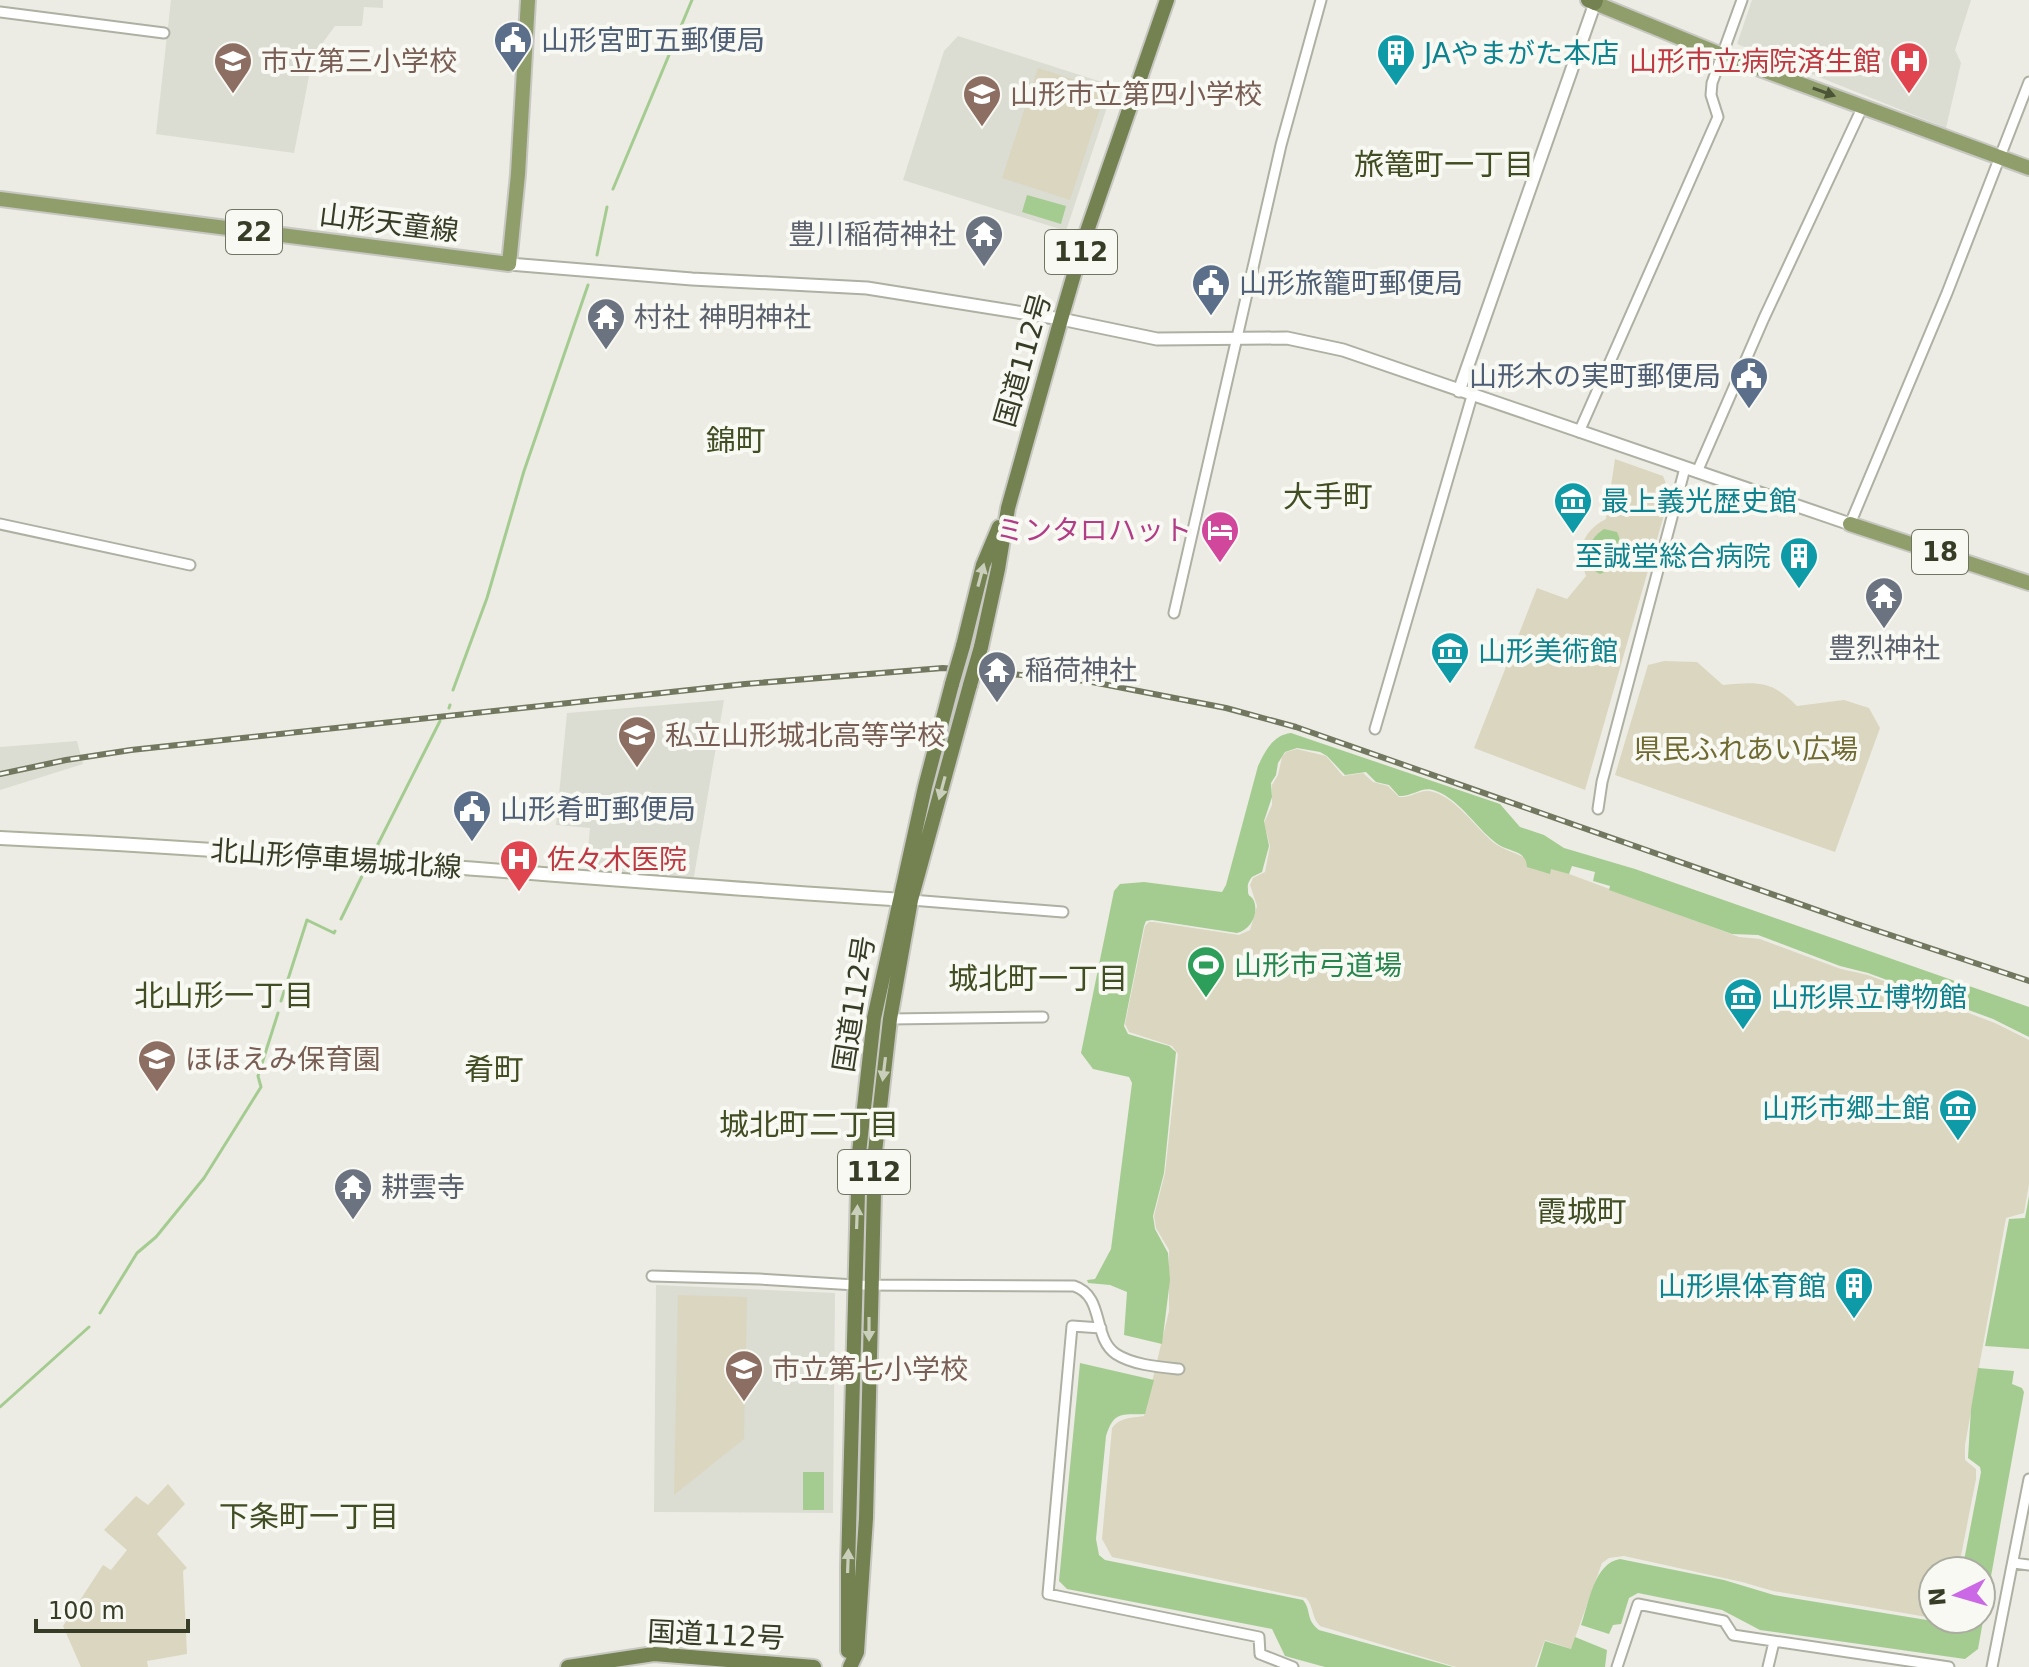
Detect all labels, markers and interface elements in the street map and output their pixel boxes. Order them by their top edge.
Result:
public building icon: 山形宮町五郵便局 [492,19,534,74]
place label: 山形宮町五郵便局 [541,24,765,57]
building icon: JAやまがた本店 [1375,32,1417,87]
place label: JAやまがた本店 [1422,37,1619,70]
school or university icon: 市立第三小学校 [212,40,254,95]
hospital icon: 山形市立病院済生館 [1888,40,1930,95]
place label: 市立第三小学校 [261,45,457,78]
place label: 山形市立病院済生館 [1629,45,1881,78]
school or university icon: 山形市立第四小学校 [961,73,1003,128]
place label: 山形市立第四小学校 [1010,78,1262,111]
one-way arrow [1812,86,1836,99]
district label: 旅篭町一丁目 [1354,147,1534,182]
street label: 山形天童線 [318,198,460,248]
road number: 22 [226,210,282,254]
temple icon: 豊川稲荷神社 [963,213,1005,268]
place label: 豊川稲荷神社 [788,218,956,251]
road number: 112 [1045,230,1117,274]
public building icon: 山形旅籠町郵便局 [1190,262,1232,317]
place label: 山形旅籠町郵便局 [1239,267,1463,300]
street label: 国道112号 [988,289,1058,431]
temple icon: 村社 神明神社 [585,296,627,351]
place label: 村社 神明神社 [634,301,811,334]
public building icon: 山形木の実町郵便局 [1728,355,1770,410]
place label: 山形木の実町郵便局 [1469,360,1721,393]
district label: 錦町 [706,423,766,458]
district label: 大手町 [1283,479,1373,514]
museum icon: 最上義光歴史館 [1552,480,1594,535]
place label: 最上義光歴史館 [1601,485,1797,518]
hotel icon: ミンタロハット [1199,509,1241,564]
place label: ミンタロハット [996,514,1192,547]
road number: 18 [1912,530,1968,574]
building icon: 至誠堂総合病院 [1778,535,1820,590]
place label: 至誠堂総合病院 [1575,540,1771,573]
one-way arrow [975,563,987,588]
temple icon: 豊烈神社 [1863,575,1905,630]
museum icon: 山形美術館 [1429,630,1471,685]
place label: 豊烈神社 [1828,632,1940,665]
place label: 山形美術館 [1478,635,1618,668]
temple icon: 稲荷神社 [976,649,1018,704]
place label: 稲荷神社 [1025,654,1137,687]
school or university icon: 私立山形城北高等学校 [616,714,658,769]
place label: 私立山形城北高等学校 [665,719,945,752]
park label: 県民ふれあい広場 [1634,733,1858,766]
one-way arrow [936,775,948,800]
public building icon: 山形肴町郵便局 [451,788,493,843]
place label: 山形肴町郵便局 [500,793,696,826]
street label: 北山形停車場城北線 [209,834,463,884]
hospital icon: 佐々木医院 [498,838,540,893]
place label: 佐々木医院 [547,843,687,876]
street label: 国道112号 [827,934,881,1074]
sports icon: 山形市弓道場 [1185,944,1227,999]
place label: 山形市弓道場 [1234,949,1402,982]
district label: 城北町一丁目 [948,961,1128,996]
museum icon: 山形県立博物館 [1722,976,1764,1031]
district label: 北山形一丁目 [134,978,314,1013]
place label: 山形県立博物館 [1771,981,1967,1014]
school or university icon: ほほえみ保育園 [136,1038,178,1093]
place label: ほほえみ保育園 [185,1043,381,1076]
district label: 肴町 [464,1052,524,1087]
one-way arrow [878,1057,891,1082]
museum icon: 山形市郷土館 [1937,1087,1979,1142]
place label: 山形市郷土館 [1762,1092,1930,1125]
district label: 城北町二丁目 [719,1107,899,1142]
road number: 112 [838,1150,910,1194]
temple icon: 耕雲寺 [332,1166,374,1221]
place label: 耕雲寺 [381,1171,465,1204]
district label: 霞城町 [1537,1194,1627,1229]
one-way arrow [851,1204,864,1229]
building icon: 山形県体育館 [1833,1265,1875,1320]
place label: 山形県体育館 [1658,1270,1826,1303]
one-way arrow [863,1317,875,1342]
school or university icon: 市立第七小学校 [723,1348,765,1403]
place label: 市立第七小学校 [772,1353,968,1386]
district label: 下条町一丁目 [219,1499,399,1534]
one-way arrow [842,1548,855,1573]
north arrow [1917,1555,1997,1635]
scale bar [36,1583,188,1633]
text: N [1924,1586,1951,1607]
text: 100 m [48,1597,125,1625]
street label: 国道112号 [647,1615,785,1655]

